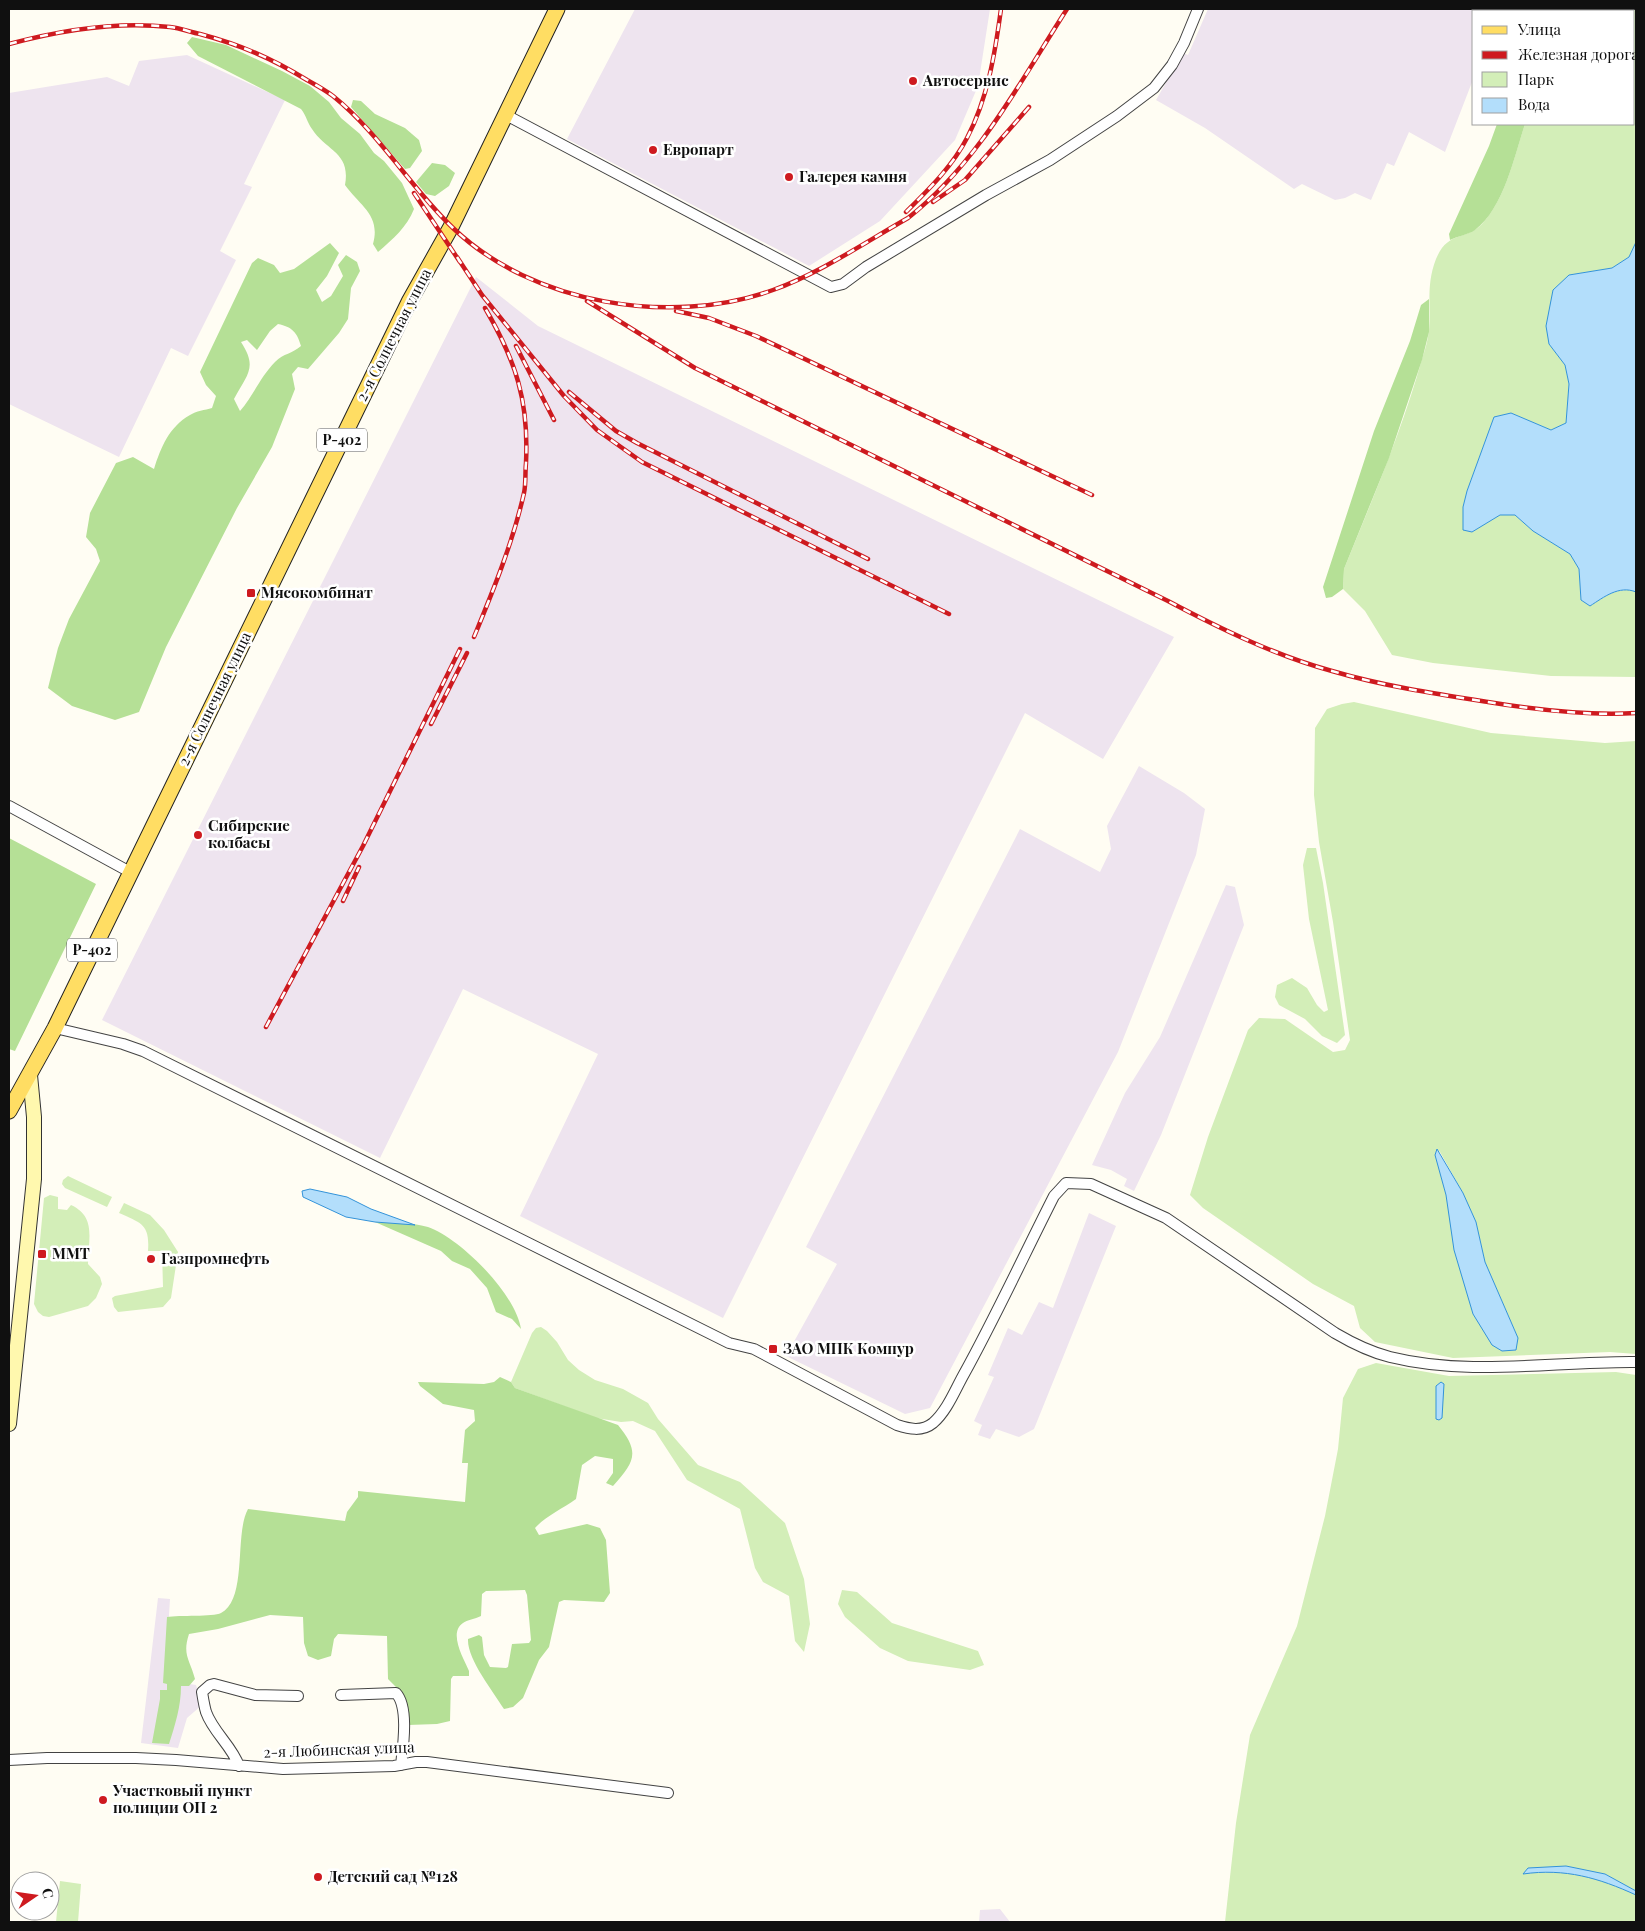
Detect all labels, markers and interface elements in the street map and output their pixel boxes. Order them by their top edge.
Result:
legend [1472,10,1635,125]
text: Улица [1517,19,1561,39]
text: Железная дорога [1518,44,1639,64]
text: Парк [1518,69,1554,89]
place label: Автосервис [922,70,1009,90]
marker: Автосервис [907,75,919,87]
text: Вода [1518,94,1551,114]
place label: Европарт [663,139,734,159]
marker: Европарт [647,144,659,156]
place label: Галерея камня [799,166,907,186]
marker: Галерея камня [783,171,795,183]
street label: 2-я Солнечная улица [351,264,436,404]
road number: Р-402 [317,428,367,452]
place label: Мясокомбинат [261,582,373,602]
marker: Мясокомбинат [245,587,257,599]
street label: 2-я Солнечная улица [173,628,255,769]
place label: Сибирские колбасы [208,815,290,852]
marker: Сибирские колбасы [192,829,204,841]
road number: Р-402 [67,938,117,962]
place label: ММТ [52,1243,90,1263]
marker: ММТ [36,1248,48,1260]
place label: Газпромнефть [161,1248,270,1268]
marker: Газпромнефть [145,1253,157,1265]
place label: ЗАО МПК Компур [783,1338,914,1358]
marker: ЗАО МПК Компур [767,1343,779,1355]
street label: 2-я Любинская улица [263,1736,415,1762]
place label: Участковый пункт полиции ОП 2 [112,1780,252,1817]
marker: Участковый пункт полиции ОП 2 [97,1794,109,1806]
place label: Детский сад №128 [328,1866,458,1886]
north arrow [10,1871,60,1921]
marker: Детский сад №128 [312,1871,324,1883]
text: С [38,1886,59,1900]

